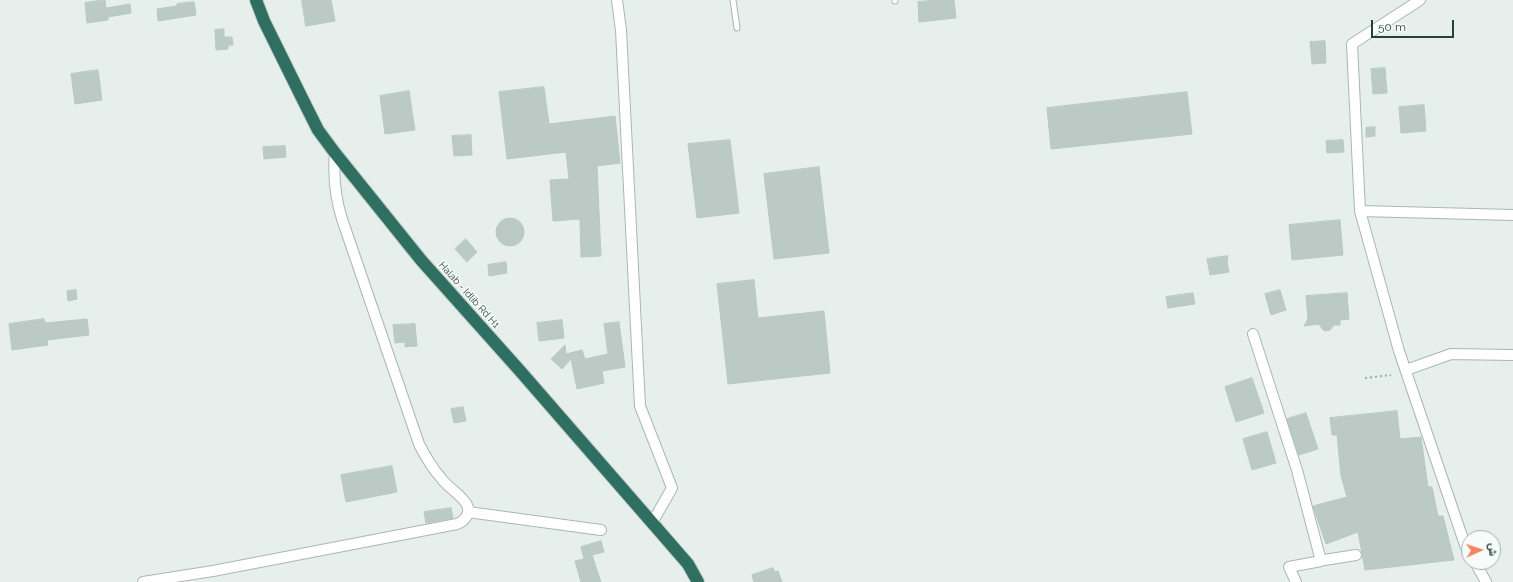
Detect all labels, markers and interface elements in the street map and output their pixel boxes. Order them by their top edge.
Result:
scale bar [1373,12,1456,38]
text: 50 m [1378,20,1406,34]
street label: Halab - Idlib Rd H1 [436,259,502,331]
north arrow [1461,530,1501,570]
text: ش [1486,542,1499,556]

